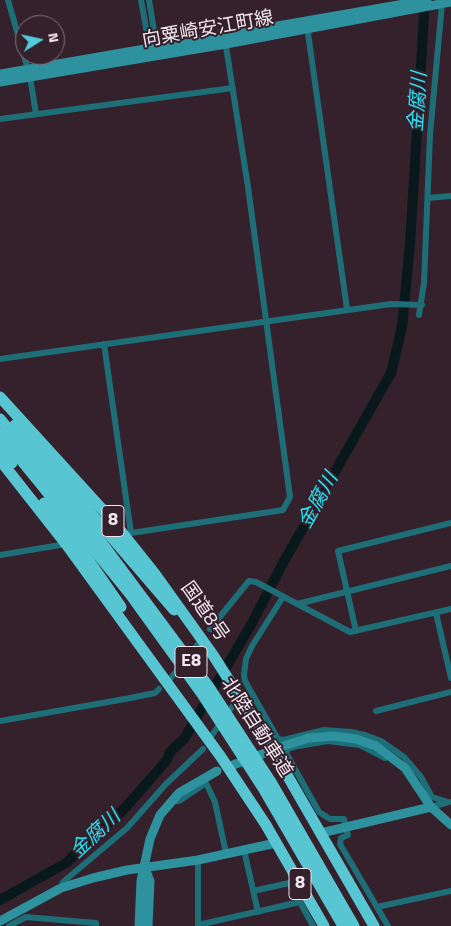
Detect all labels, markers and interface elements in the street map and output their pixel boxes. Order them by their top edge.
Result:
street label: 向粟崎安江町線 [141,7,275,53]
north arrow [15,15,65,65]
text: N [43,31,65,44]
water label: 金腐川 [405,71,433,133]
water label: 金腐川 [294,469,344,533]
road number: 8 [102,506,124,536]
street label: 国道8号 [175,578,233,646]
road number: E8 [175,646,207,678]
street label: 北陸自動車道 [215,674,297,782]
water label: 金腐川 [66,806,126,864]
road number: 8 [289,869,311,900]

